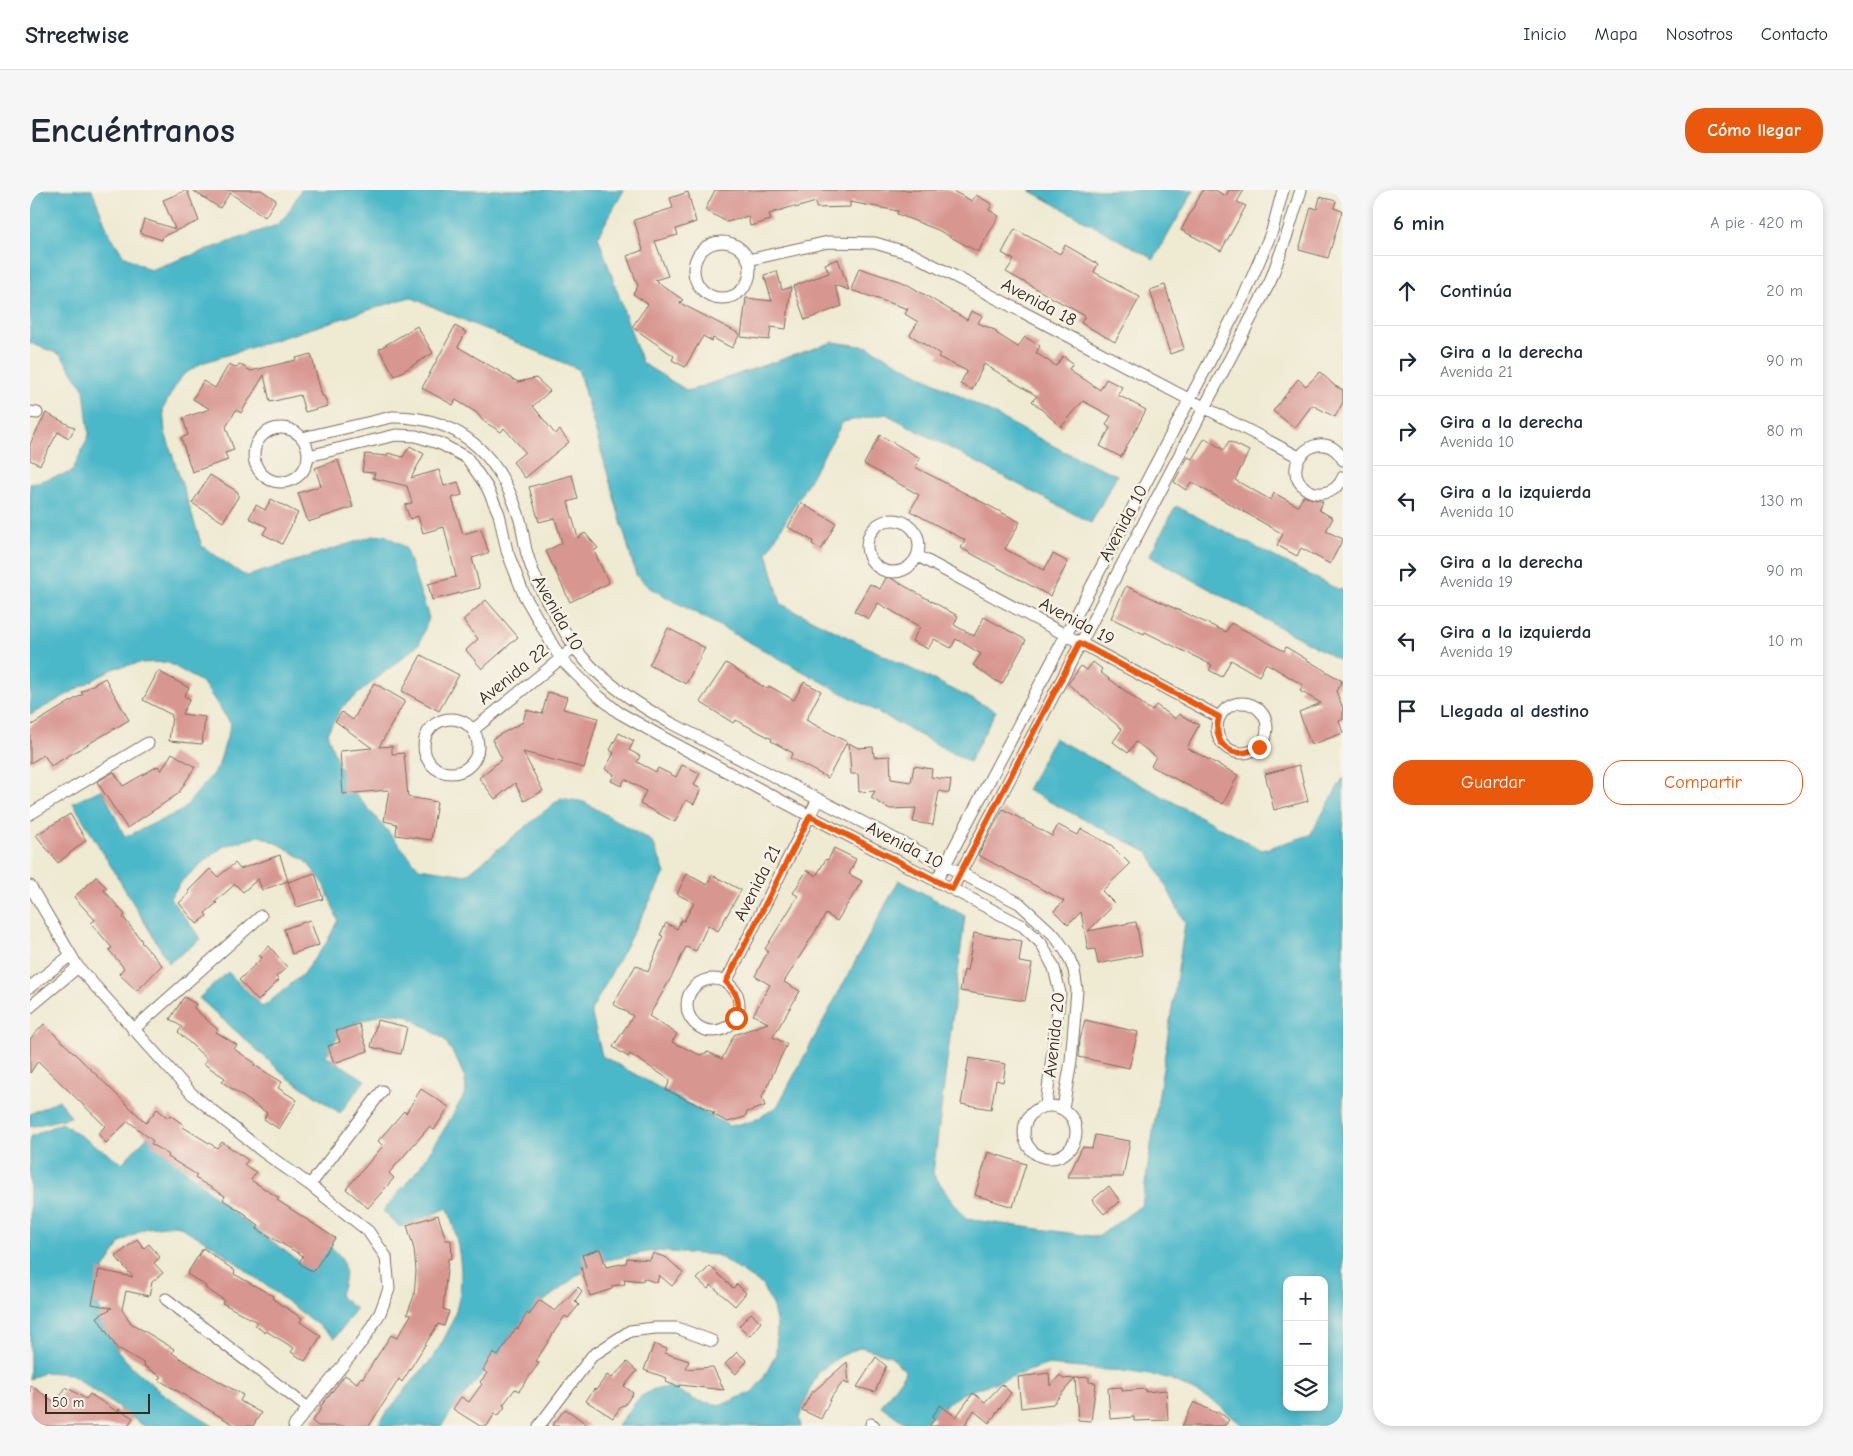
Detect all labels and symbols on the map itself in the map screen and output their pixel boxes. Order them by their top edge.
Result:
street label: Avenida 18 [998,274,1080,331]
street label: Avenida 10 [1095,481,1152,565]
street label: Avenida 10 [528,572,588,655]
street label: Avenida 19 [1036,593,1118,650]
street label: Avenida 22 [474,640,553,709]
route end [1248,736,1271,759]
street label: Avenida 10 [863,817,947,874]
street label: Avenida 21 [729,842,785,925]
street label: Avenida 20 [1040,991,1069,1079]
route start [725,1007,748,1030]
scale bar [45,1391,150,1414]

